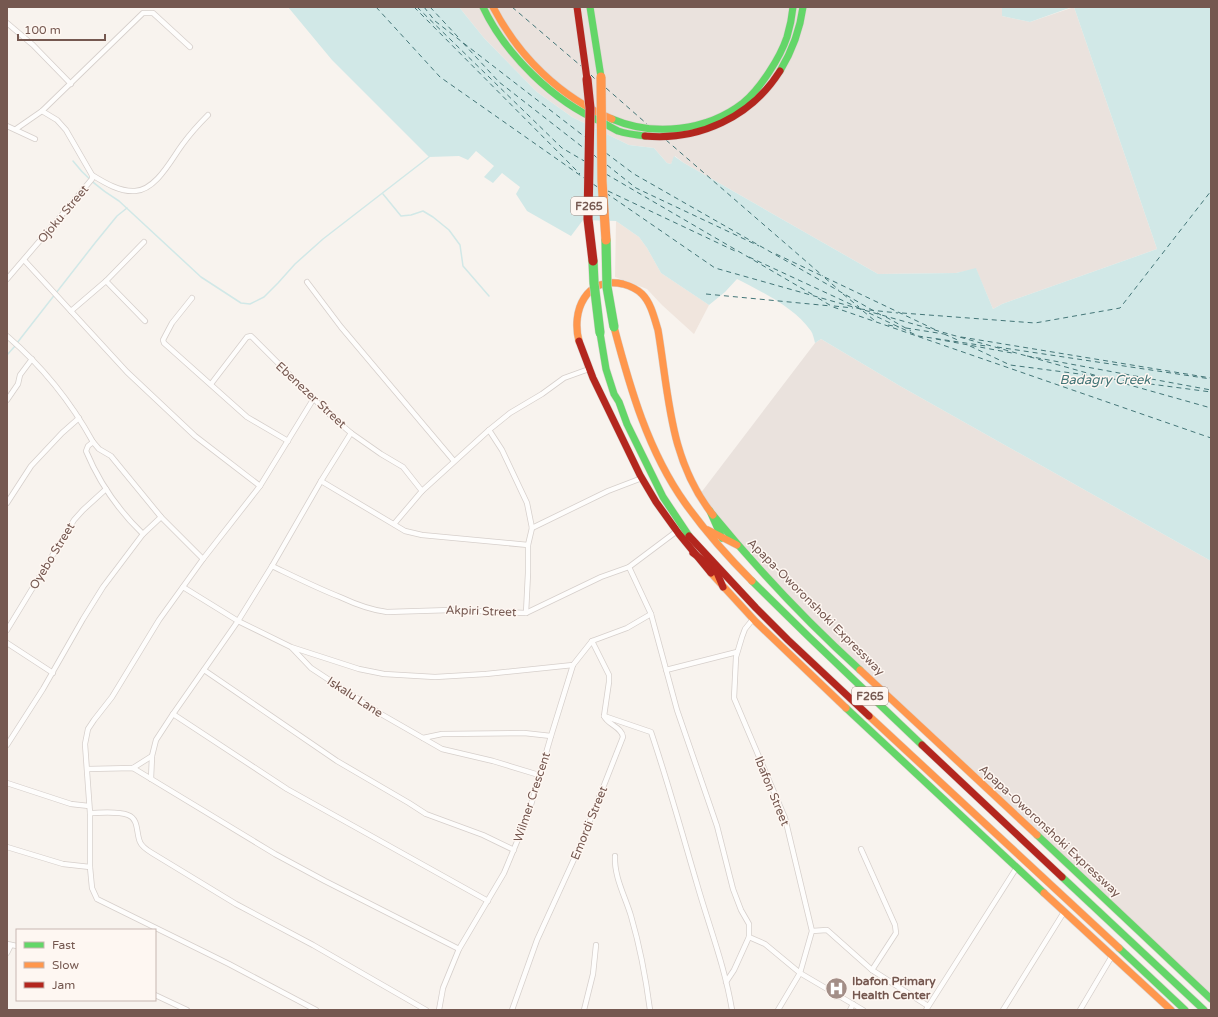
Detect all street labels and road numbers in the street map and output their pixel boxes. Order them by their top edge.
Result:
street label: Ojoku Street [35,182,92,246]
road number: F265 [571,197,607,215]
street label: Ebenezer Street [273,359,349,431]
street label: Oyebo Street [27,520,78,592]
street label: Apapa-Oworonshoki Expressway [745,536,888,679]
street label: Akpiri Street [445,603,517,619]
street label: Iskalu Lane [325,674,386,720]
road number: F265 [852,687,888,705]
street label: Wilmer Crescent [511,750,553,844]
street label: Ibafon Street [752,754,792,828]
street label: Apapa-Oworonshoki Expressway [977,762,1124,901]
street label: Emordi Street [568,784,610,862]

